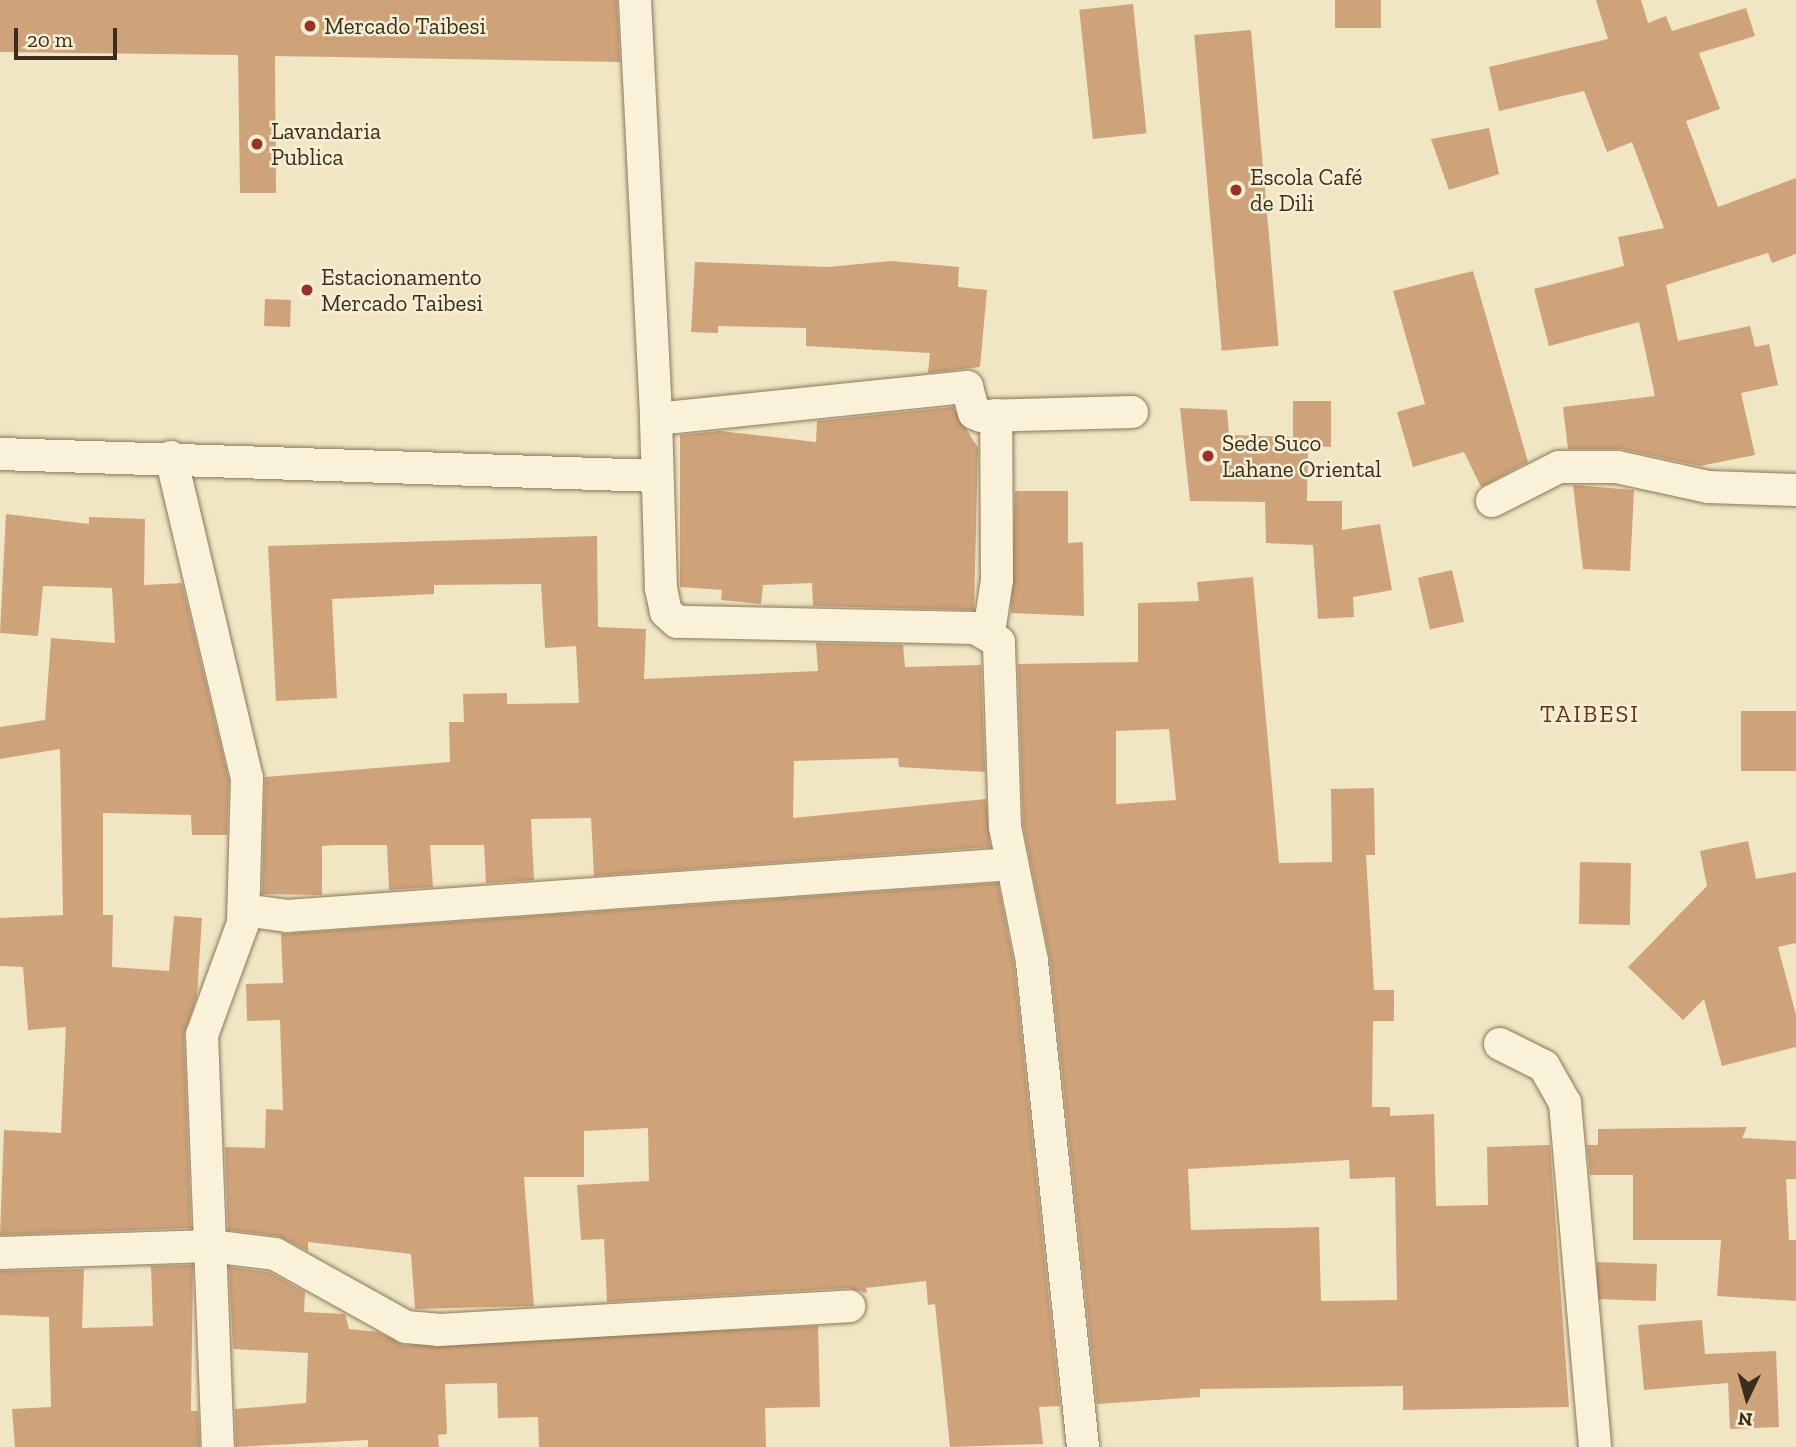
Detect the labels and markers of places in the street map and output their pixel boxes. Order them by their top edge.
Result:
place label: Mercado Taibesi [324,12,486,40]
marker: Mercado Taibesi [302,18,318,34]
place label: Lavandaria Publica [271,117,381,171]
marker: Lavandaria Publica [249,136,265,152]
place label: Escola Café de Dili [1250,163,1362,217]
marker: Escola Café de Dili [1228,182,1244,198]
place label: Estacionamento Mercado Taibesi [321,263,483,317]
marker: Estacionamento Mercado Taibesi [299,282,315,298]
place label: Sede Suco Lahane Oriental [1222,429,1381,483]
marker: Sede Suco Lahane Oriental [1200,448,1216,464]

